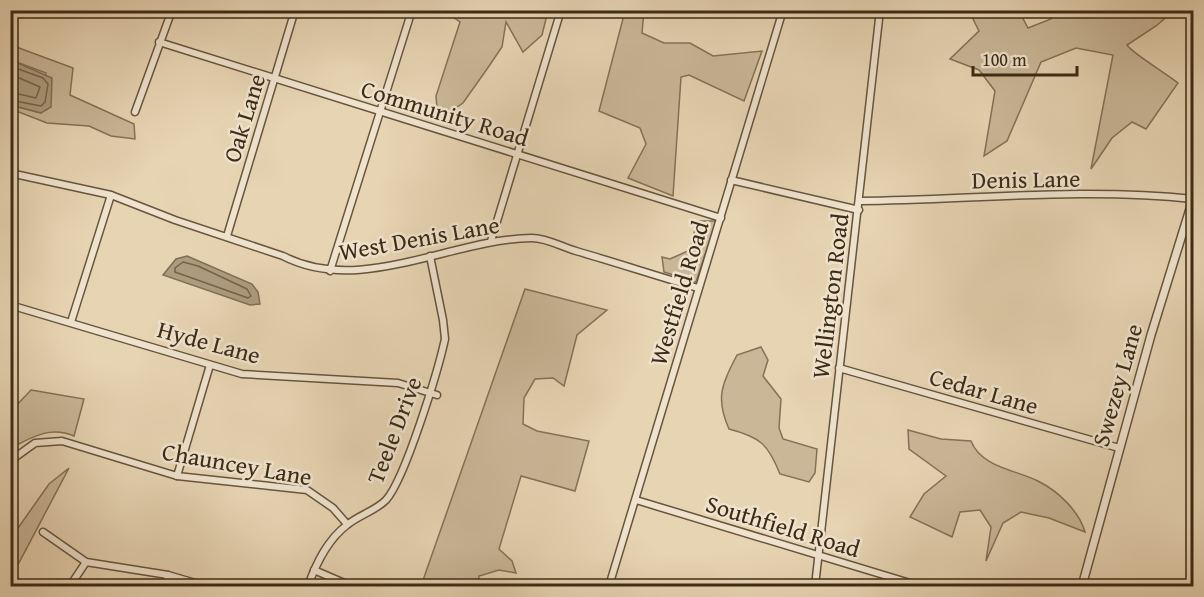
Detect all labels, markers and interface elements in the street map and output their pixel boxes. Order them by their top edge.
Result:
scale bar [973,39,1076,77]
text: 100 m [982,46,1027,73]
street label: Oak Lane [214,69,274,167]
street label: Community Road [357,71,533,155]
street label: Denis Lane [971,161,1081,197]
street label: West Denis Lane [336,207,502,269]
street label: Wellington Road [803,211,858,381]
street label: Westfield Road [640,216,718,370]
street label: Hyde Lane [154,312,264,372]
street label: Swezey Lane [1083,319,1151,451]
street label: Cedar Lane [926,359,1042,423]
street label: Teele Drive [358,371,430,489]
street label: Chauncey Lane [159,434,315,494]
street label: Southfield Road [702,486,865,566]

